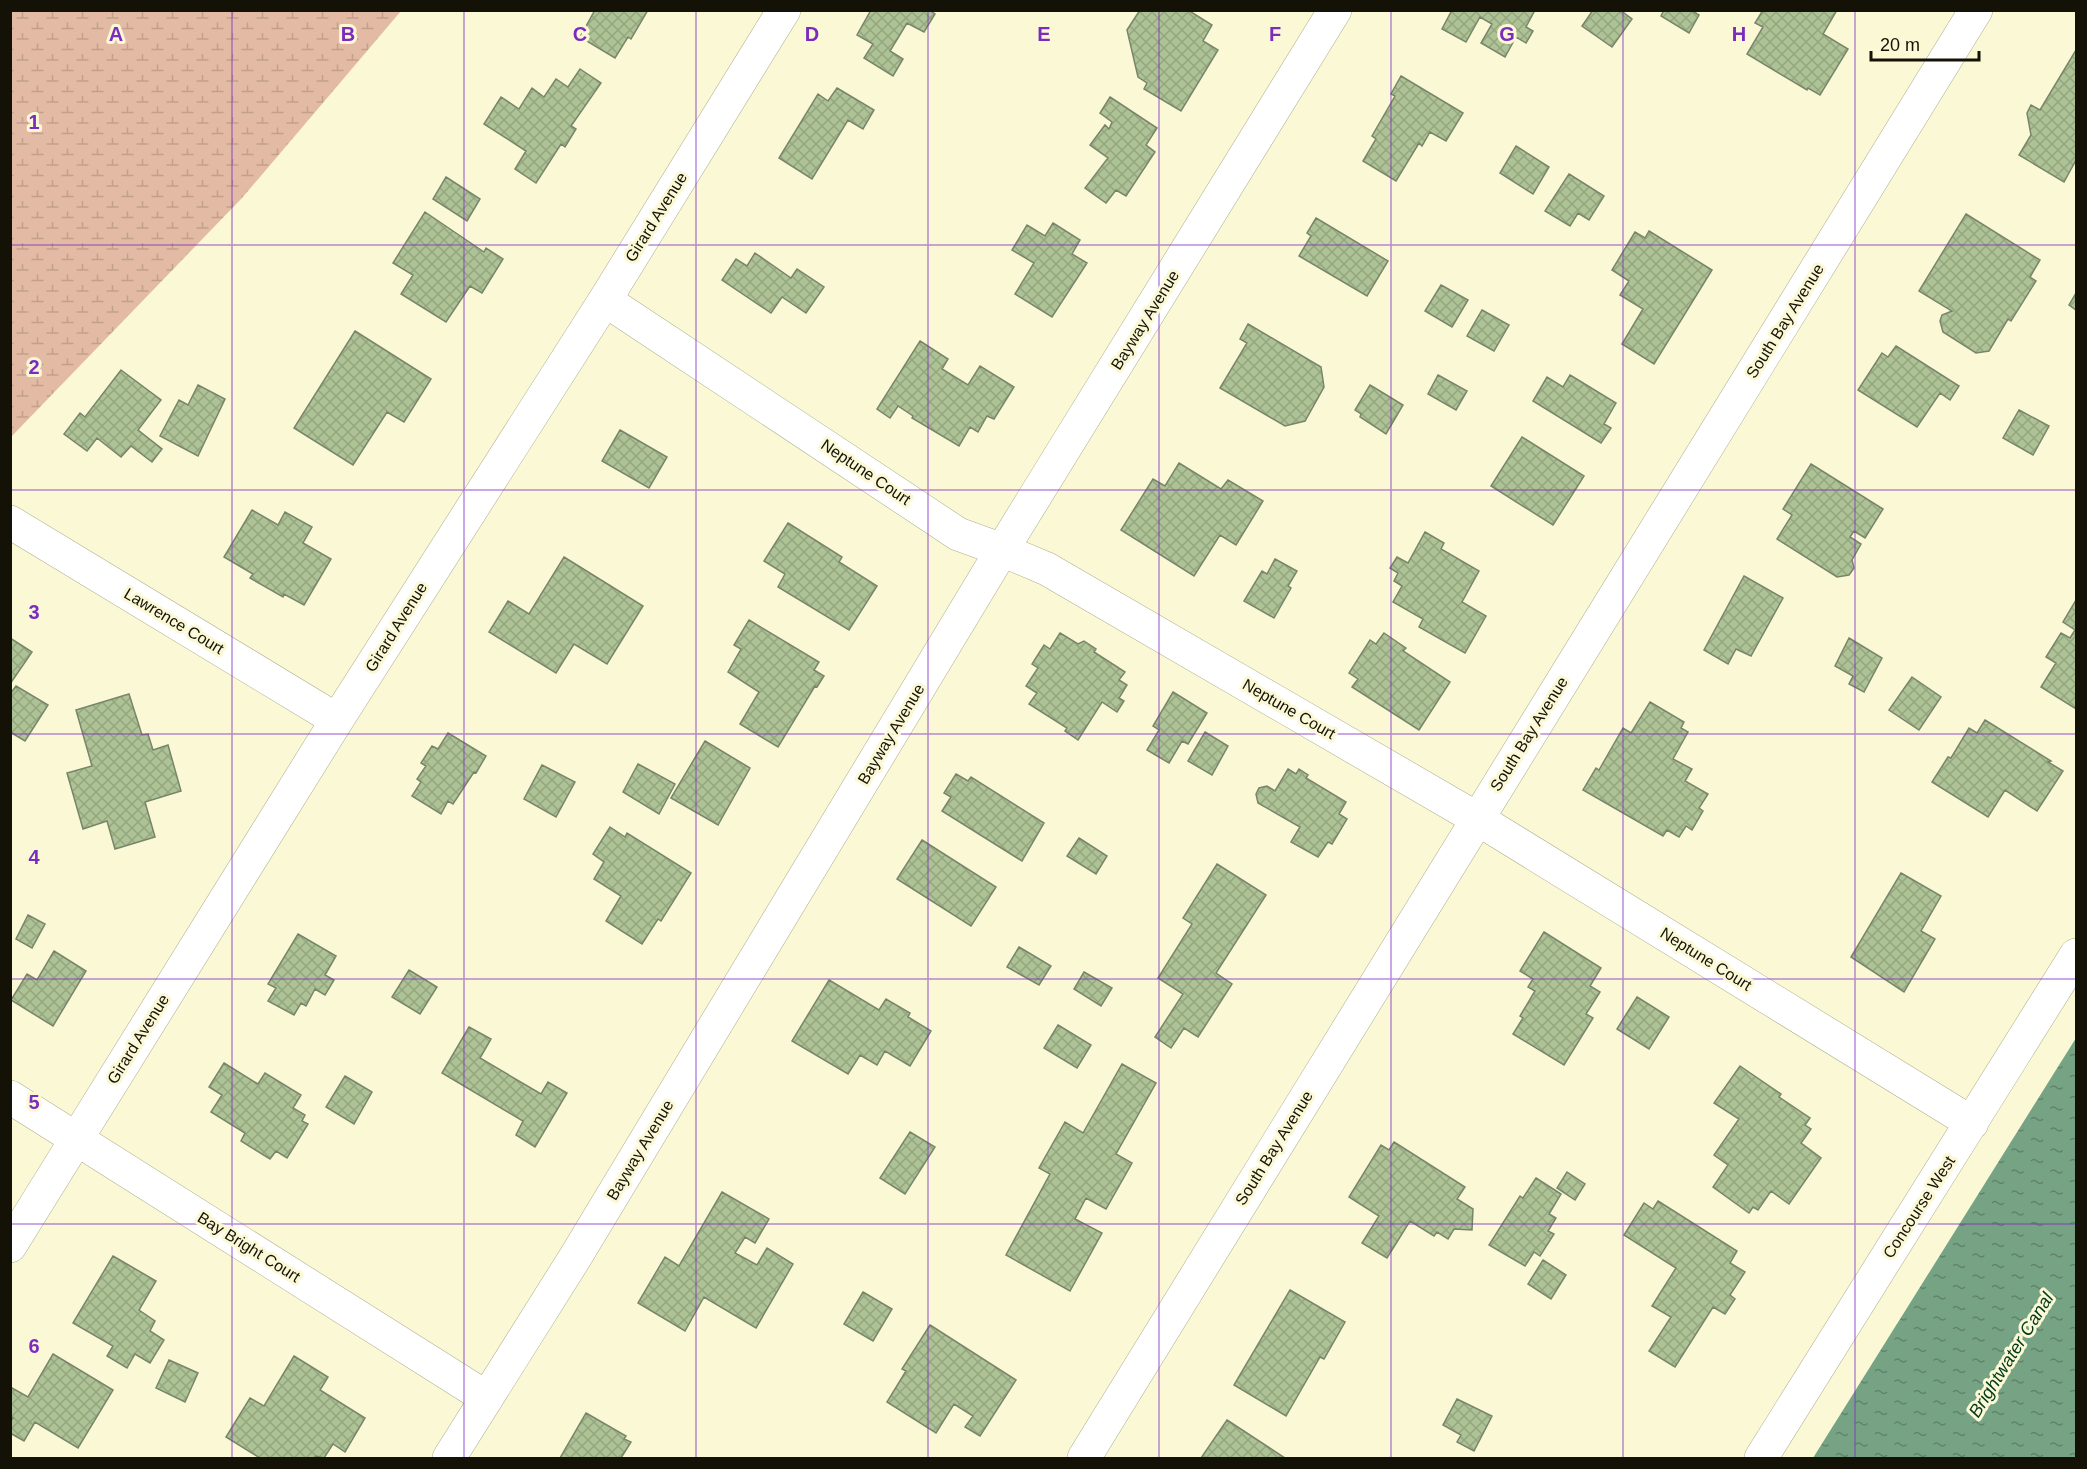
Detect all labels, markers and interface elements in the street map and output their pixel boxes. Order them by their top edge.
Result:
text: A [109,23,123,45]
text: B [341,23,355,45]
text: C [573,23,587,45]
text: D [805,23,819,45]
text: E [1037,23,1051,45]
text: F [1269,23,1281,45]
text: G [1499,23,1515,45]
text: H [1732,23,1746,45]
scale bar [1871,24,1979,62]
text: 20 m [1880,35,1920,55]
text: 1 [28,111,40,133]
street label: Girard Avenue [622,169,690,265]
street label: South Bay Avenue [1743,261,1827,381]
street label: Bayway Avenue [1108,267,1182,373]
text: 2 [28,356,40,378]
street label: Neptune Court [818,436,914,508]
street label: Girard Avenue [362,579,430,675]
street label: Lawrence Court [121,585,227,658]
text: 3 [28,601,40,623]
street label: South Bay Avenue [1487,674,1571,794]
street label: Neptune Court [1240,676,1339,743]
street label: Bayway Avenue [854,681,928,787]
text: 4 [28,846,40,868]
street label: Neptune Court [1657,924,1755,994]
street label: Girard Avenue [104,991,172,1087]
street label: South Bay Avenue [1232,1088,1316,1208]
text: 5 [28,1091,40,1113]
street label: Bayway Avenue [603,1097,677,1203]
street label: Concourse West [1880,1152,1959,1261]
street label: Bay Bright Court [195,1209,304,1286]
water label: Brightwater Canal [1965,1288,2058,1421]
text: 6 [28,1335,40,1357]

